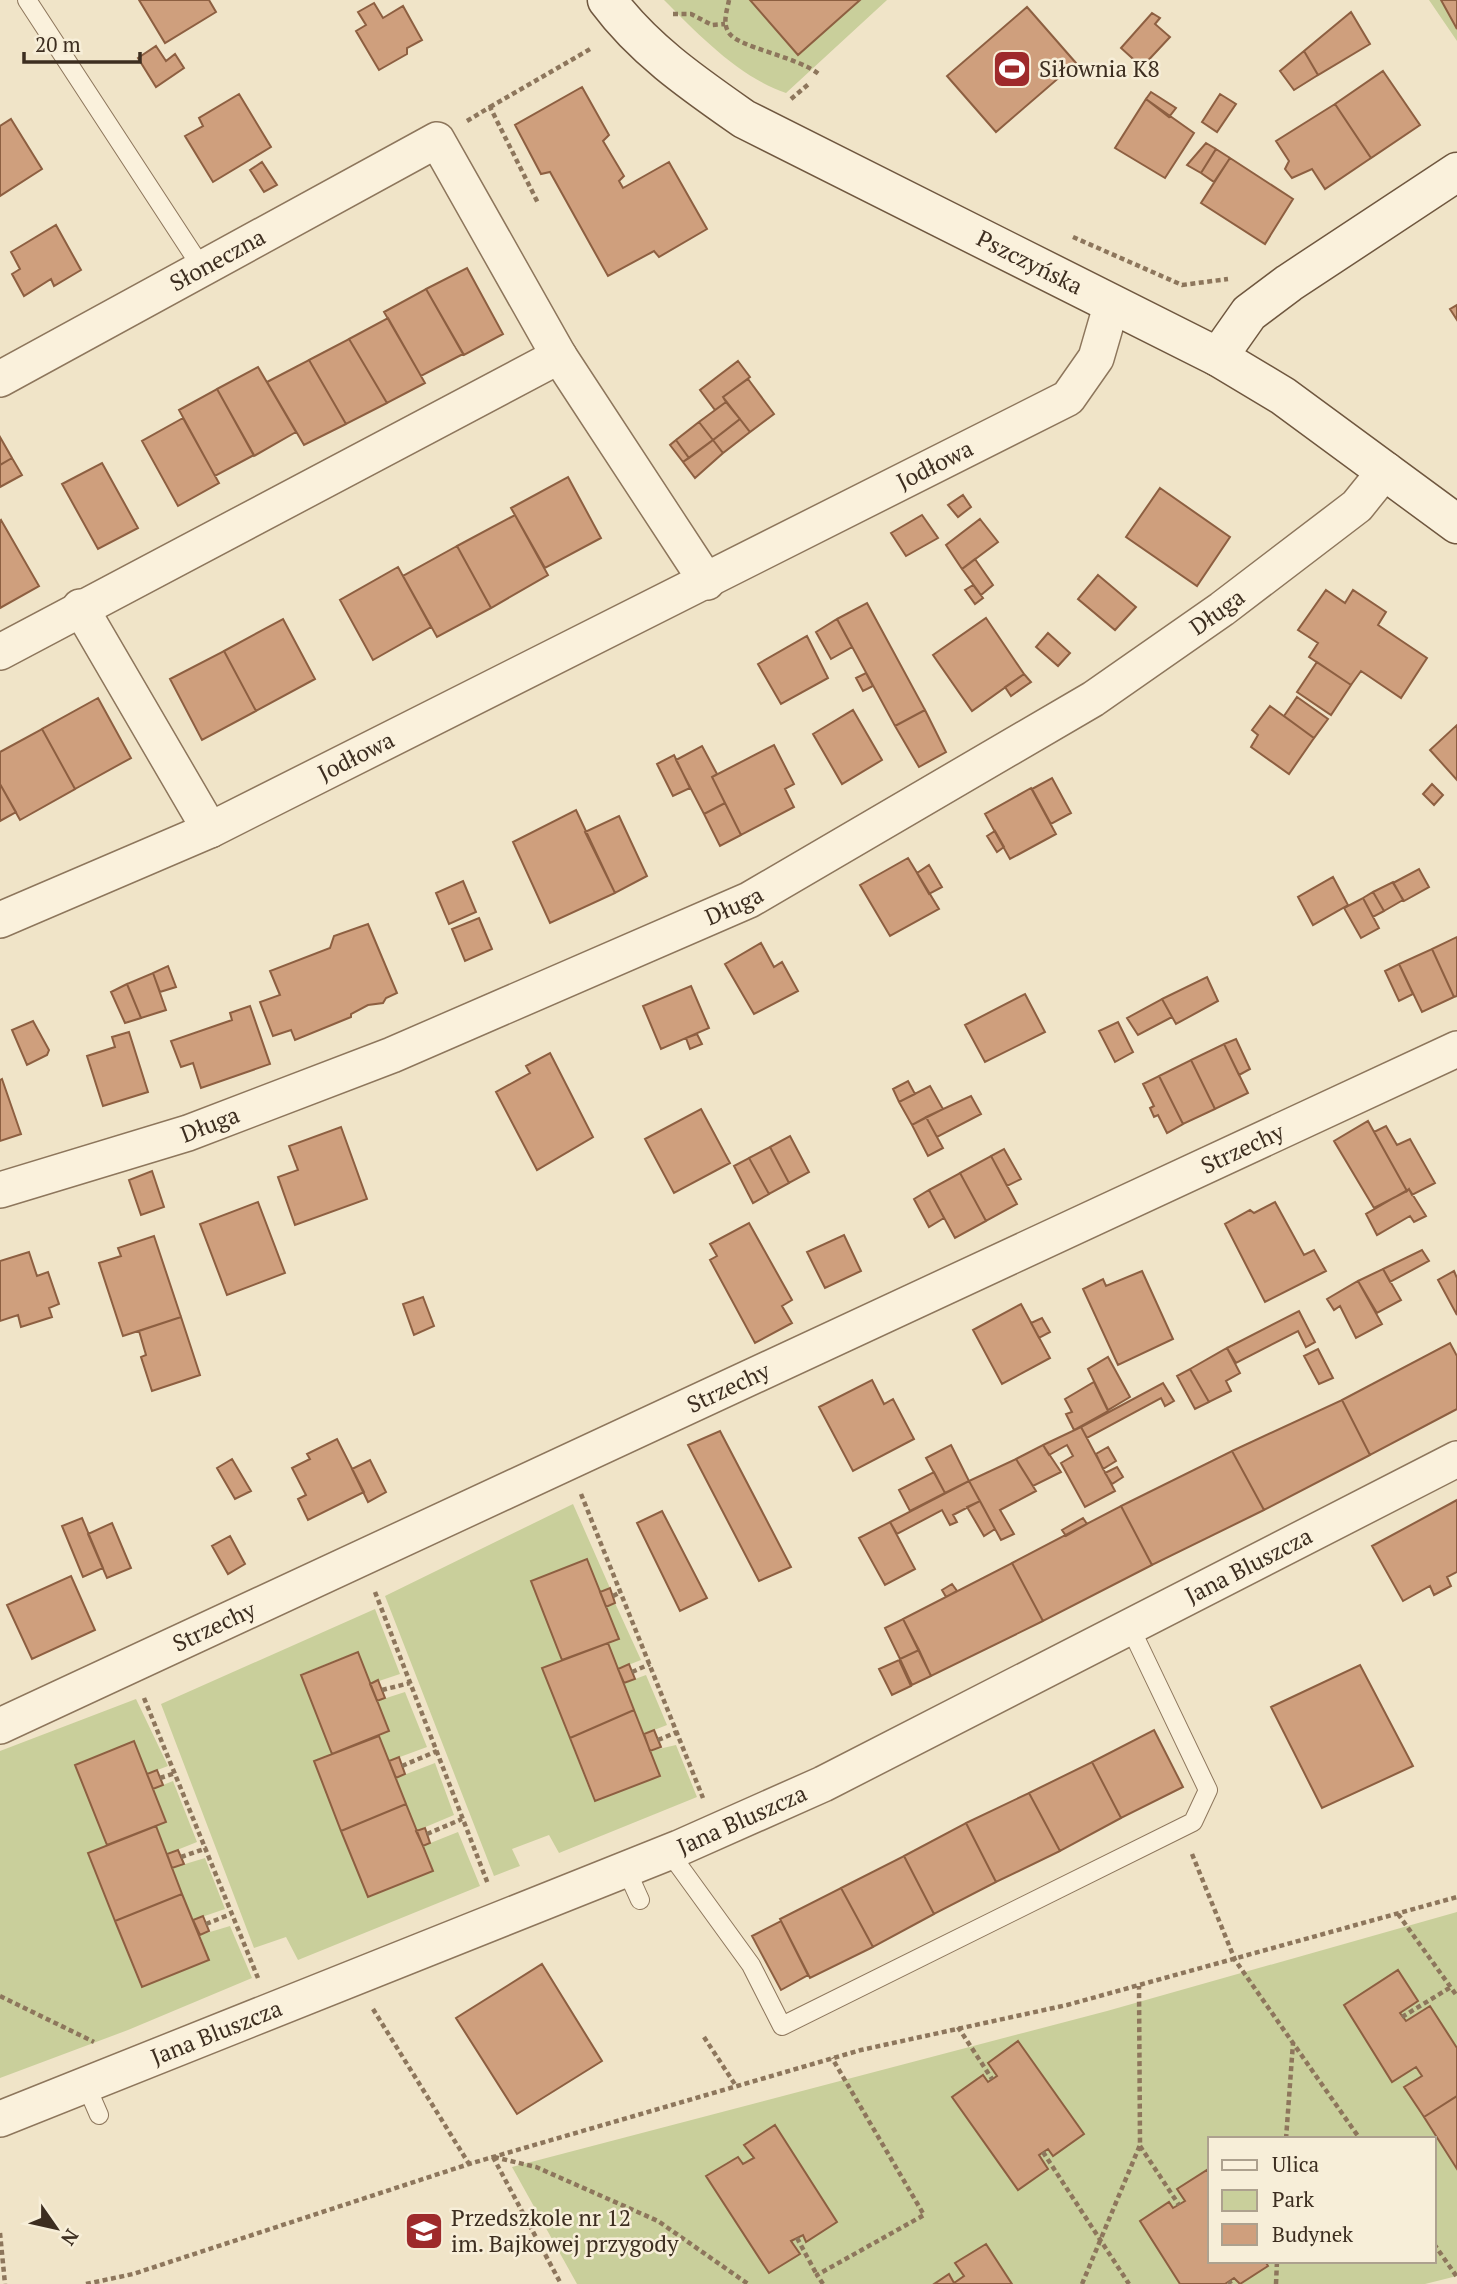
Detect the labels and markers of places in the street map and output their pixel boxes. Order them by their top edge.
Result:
sports icon: Siłownia K8 [991,48,1033,90]
place label: Siłownia K8 [1039,53,1160,84]
place label: Przedszkole nr 12 im. Bajkowej przygody [451,2202,679,2259]
school or university icon: Przedszkole nr 12 im. Bajkowej przygody [403,2210,445,2252]

